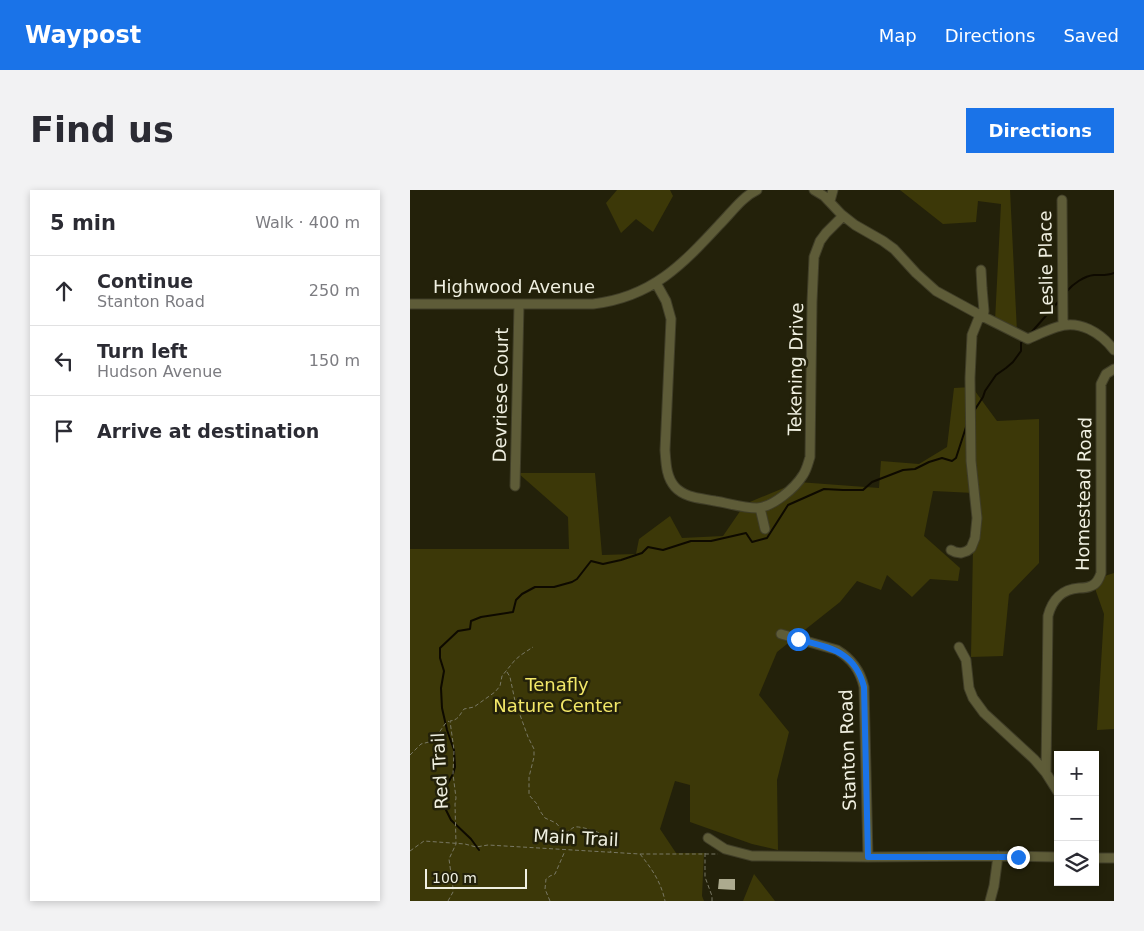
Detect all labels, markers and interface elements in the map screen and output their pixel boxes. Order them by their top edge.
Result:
text: Waypost [25,21,141,49]
text: Map [879,25,917,46]
text: Directions [945,25,1035,46]
text: Saved [1063,25,1119,46]
button: Directions [966,108,1114,153]
text: Find us [30,110,174,150]
street label: Leslie Place [1034,210,1057,316]
text: 5 min [50,211,116,235]
text: Walk · 400 m [255,213,360,232]
text: Continue [97,270,193,292]
street label: Highwood Avenue [433,276,595,297]
icon: ahead [50,277,78,305]
text: 250 m [309,281,360,300]
text: Stanton Road [97,292,205,311]
street label: Tekening Drive [784,302,807,437]
street label: Devriese Court [489,327,512,463]
text: Turn left [97,340,188,362]
icon: left [50,347,78,375]
text: 150 m [309,351,360,370]
text: Hudson Avenue [97,362,222,381]
icon: arrive [50,417,78,445]
street label: Homestead Road [1072,417,1095,571]
text: Arrive at destination [97,420,319,442]
route start [787,628,810,651]
park label: Tenafly Nature Center [493,674,621,716]
street label: Stanton Road [835,689,860,811]
street label: Red Trail [427,732,452,810]
map controls [1054,751,1099,886]
button: + [1054,751,1099,796]
button: − [1054,796,1099,841]
street label: Main Trail [533,825,619,850]
button: layers [1054,841,1099,886]
route end [1007,846,1030,869]
scale bar [425,866,528,889]
text: 100 m [432,870,477,886]

